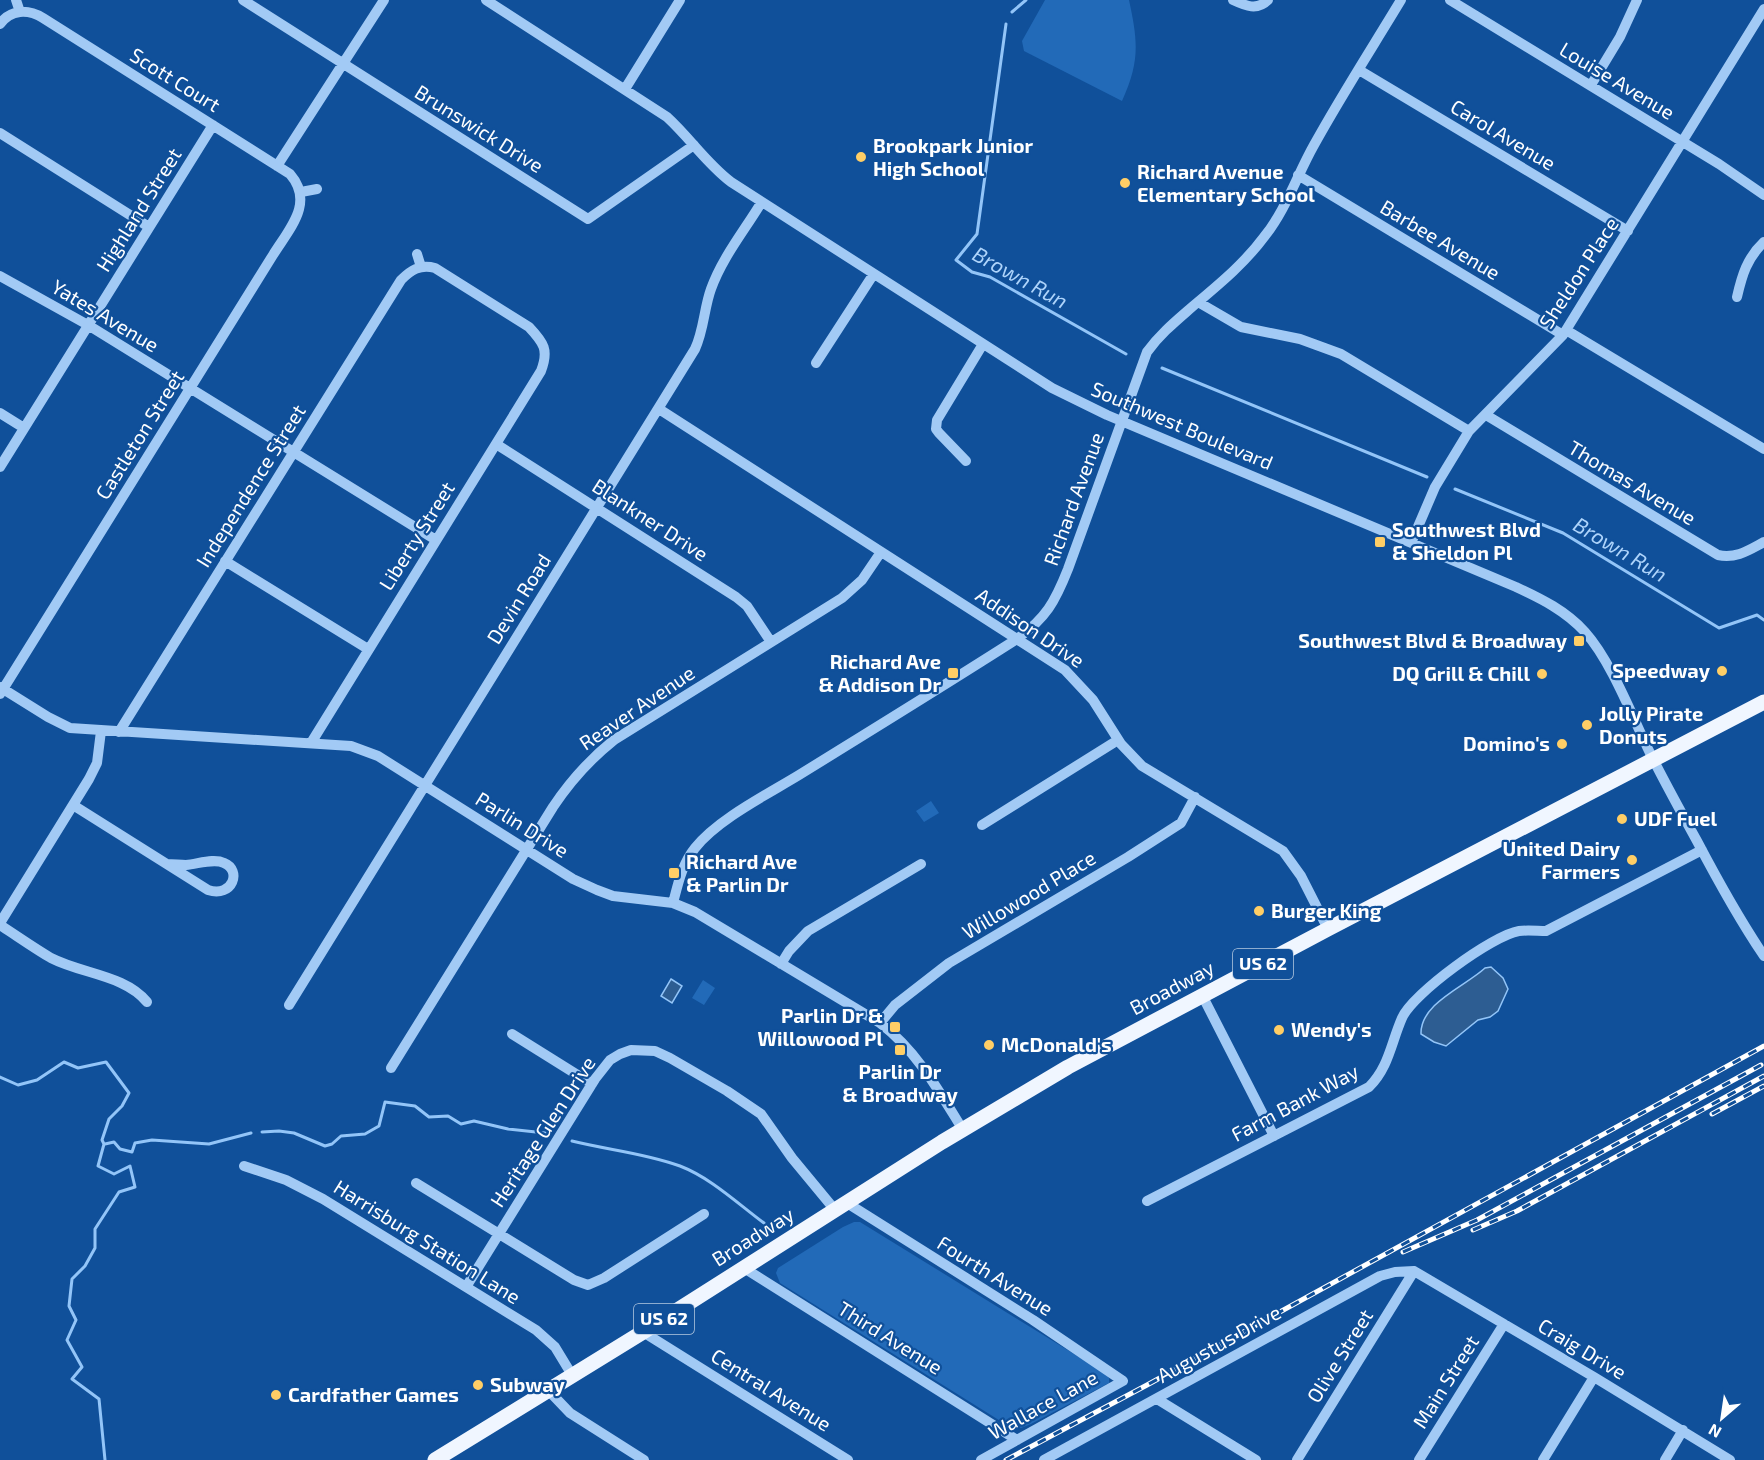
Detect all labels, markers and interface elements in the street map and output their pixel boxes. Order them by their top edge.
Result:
street label: Louise Avenue [1556,36,1679,124]
street label: Scott Court [126,42,225,116]
street label: Brunswick Drive [411,79,548,177]
street label: Carol Avenue [1447,93,1560,175]
place label: Brookpark Junior High School [873,133,1034,180]
street label: Highland Street [91,143,186,276]
marker: Brookpark Junior High School [854,150,868,164]
place label: Richard Avenue Elementary School [1137,159,1315,207]
marker: Richard Avenue Elementary School [1118,176,1132,190]
street label: Barbee Avenue [1376,194,1505,284]
street label: Sheldon Place [1533,212,1623,332]
water label: Brown Run [969,240,1073,313]
street label: Yates Avenue [48,274,163,357]
street label: Castleton Street [90,365,189,503]
street label: Southwest Boulevard [1088,376,1277,474]
street label: Independence Street [190,399,310,571]
street label: Richard Avenue [1038,429,1108,569]
street label: Thomas Avenue [1565,435,1701,530]
street label: Blankner Drive [588,473,713,565]
street label: Liberty Street [373,477,459,594]
water label: Brown Run [1570,511,1672,586]
place label: Southwest Blvd & Sheldon Pl [1392,517,1541,564]
marker: Southwest Blvd & Sheldon Pl [1373,535,1387,549]
street label: Devin Road [481,549,555,648]
street label: Addison Drive [972,582,1089,672]
place label: Southwest Blvd & Broadway [1298,628,1568,653]
marker: Southwest Blvd & Broadway [1572,634,1586,648]
place label: Richard Ave & Addison Dr [818,649,941,696]
place label: Speedway [1612,658,1711,683]
street label: Reaver Avenue [574,660,699,755]
place label: DQ Grill & Chill [1392,661,1530,686]
marker: Speedway [1715,664,1729,678]
marker: Richard Ave & Addison Dr [946,666,960,680]
marker: DQ Grill & Chill [1535,667,1549,681]
place label: Jolly Pirate Donuts [1599,701,1703,748]
marker: Jolly Pirate Donuts [1580,718,1594,732]
place label: Domino's [1463,731,1550,755]
marker: Domino's [1555,737,1569,751]
street label: Parlin Drive [472,786,573,862]
place label: UDF Fuel [1634,806,1718,830]
marker: UDF Fuel [1615,812,1629,826]
place label: United Dairy Farmers [1503,836,1621,883]
street label: Willowood Place [957,845,1099,943]
place label: Richard Ave & Parlin Dr [686,849,797,896]
marker: United Dairy Farmers [1625,853,1639,867]
marker: Richard Ave & Parlin Dr [667,866,681,880]
place label: Burger King [1271,898,1382,922]
marker: Burger King [1252,904,1266,918]
road number: US 62 [1233,949,1293,979]
street label: Broadway [1125,955,1218,1019]
place label: Parlin Dr & Willowood Pl [757,1003,883,1050]
place label: Wendy's [1291,1017,1372,1042]
marker: Parlin Dr & Willowood Pl [888,1020,902,1034]
marker: Wendy's [1272,1023,1286,1037]
place label: McDonald's [1001,1032,1112,1056]
marker: McDonald's [982,1038,996,1052]
marker: Parlin Dr & Broadway [893,1043,907,1057]
street label: Heritage Glen Drive [485,1052,600,1211]
street label: Farm Bank Way [1227,1058,1363,1146]
place label: Parlin Dr & Broadway [842,1059,958,1107]
street label: Harrisburg Station Lane [330,1174,525,1308]
street label: Broadway [707,1201,798,1271]
street label: Fourth Avenue [933,1230,1058,1320]
street label: Third Avenue [834,1296,947,1379]
street label: Augustus Drive [1152,1299,1285,1387]
road number: US 62 [634,1304,694,1334]
street label: Olive Street [1301,1304,1377,1407]
street label: Craig Drive [1534,1312,1631,1384]
street label: Main Street [1407,1330,1483,1432]
street label: Central Avenue [707,1343,836,1436]
street label: Wallace Lane [984,1364,1101,1444]
place label: Subway [490,1372,566,1397]
marker: Subway [471,1378,485,1392]
place label: Cardfather Games [288,1382,459,1406]
marker: Cardfather Games [269,1388,283,1402]
north arrow [1692,1388,1752,1448]
text: N [1705,1420,1724,1443]

